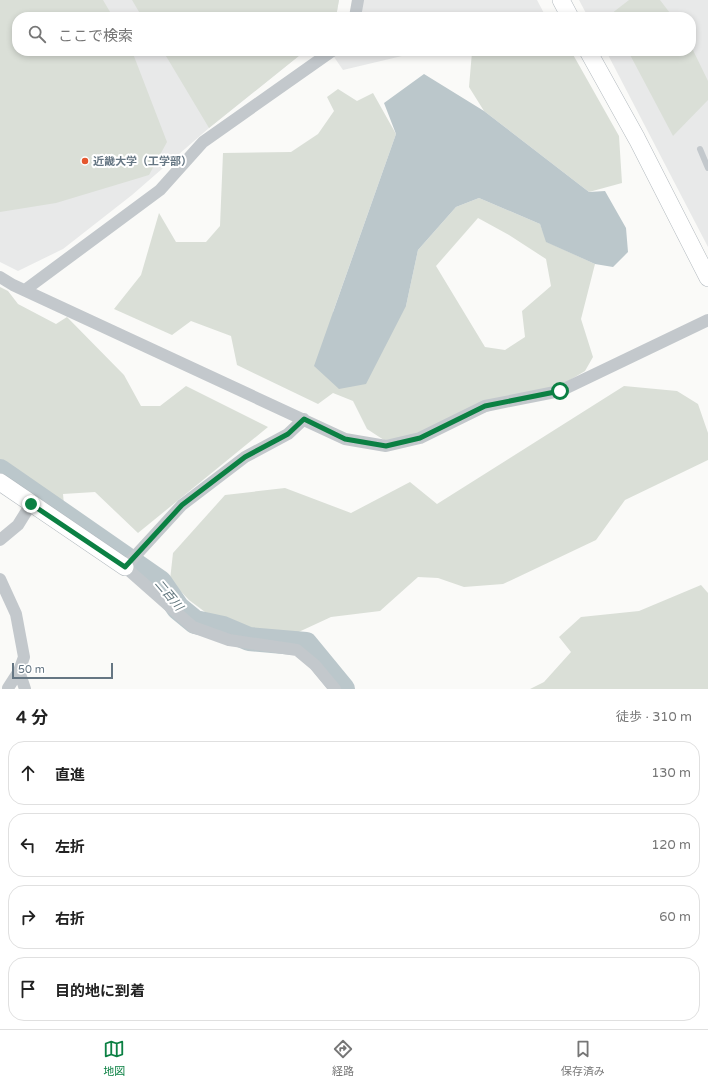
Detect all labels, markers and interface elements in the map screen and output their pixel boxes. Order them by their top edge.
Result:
search box [12,12,696,56]
icon: search [26,23,48,45]
text: ここで検索 [58,27,133,45]
place label: 近畿大学（工学部） [93,155,192,168]
marker: 近畿大学（工学部） [80,156,90,166]
route start [551,382,569,400]
route end [22,495,40,513]
water label: 二百川 [152,577,187,615]
scale bar [12,661,113,680]
text: 50 m [18,663,45,676]
text: 4 分 [16,707,48,728]
text: 徒歩 · 310 m [616,709,692,725]
icon: ahead [17,762,39,784]
text: 130 m [651,765,691,781]
text: 直進 [55,766,85,784]
icon: left [17,834,39,856]
text: 120 m [651,837,691,853]
text: 左折 [55,838,85,856]
icon: right [17,906,39,928]
text: 60 m [659,909,691,925]
text: 右折 [55,910,85,928]
icon: arrive [17,978,39,1000]
text: 目的地に到着 [55,982,145,1000]
tab: 地図 [103,1038,125,1078]
tab: 経路 [332,1038,354,1078]
tab: 保存済み [561,1038,605,1078]

